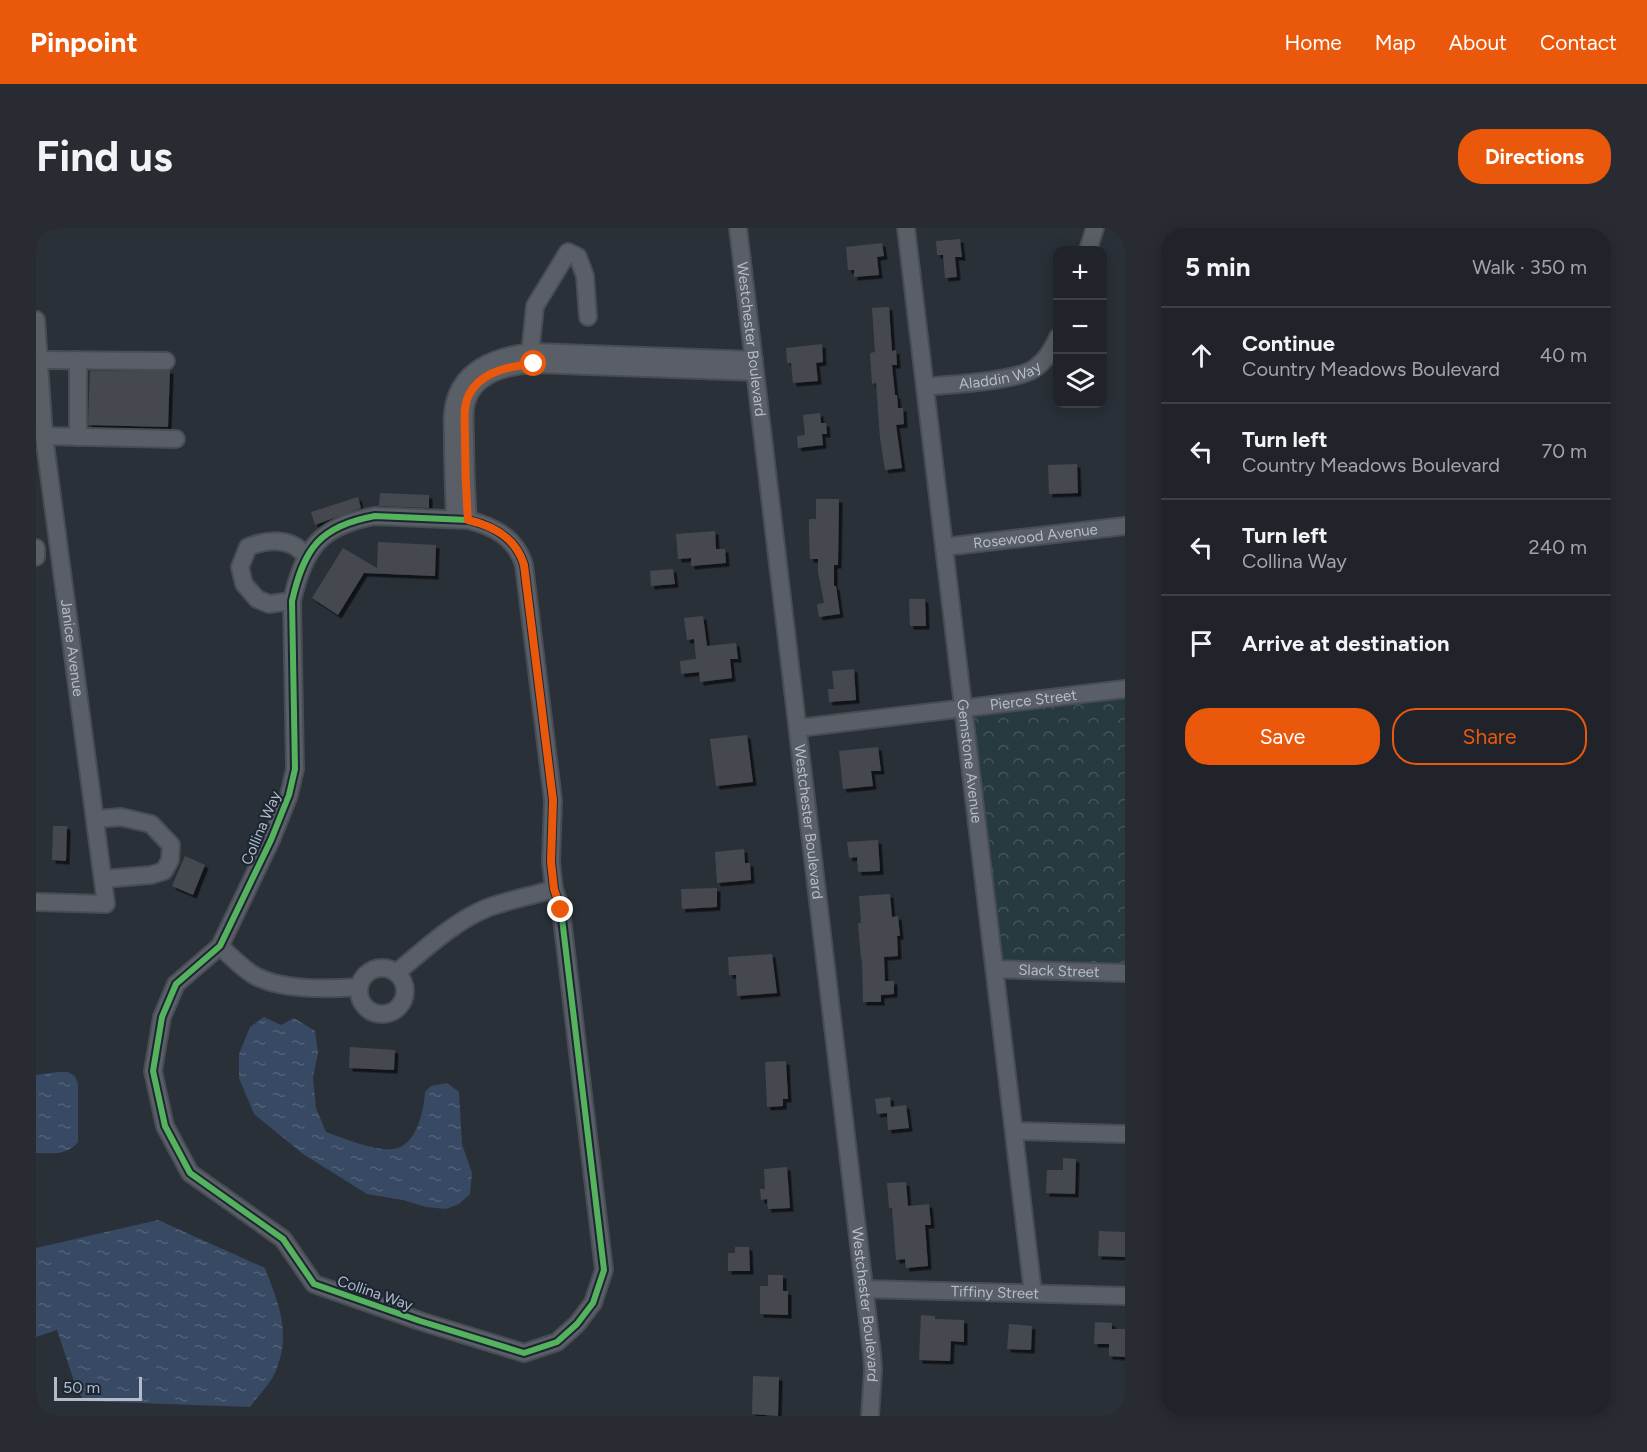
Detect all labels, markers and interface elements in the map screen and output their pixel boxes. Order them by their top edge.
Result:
text: Pinpoint [30,25,138,59]
text: Home [1285,30,1342,55]
text: Map [1375,30,1416,55]
text: About [1449,30,1507,55]
text: Contact [1540,30,1617,55]
button: Directions [1458,129,1611,184]
text: Find us [36,131,173,182]
map controls [1053,246,1107,408]
button: + [1053,246,1107,300]
text: 5 min [1185,251,1251,283]
text: Walk · 350 m [1472,255,1587,279]
street label: Westchester Boulevard [733,261,769,418]
button: − [1053,300,1107,354]
text: Continue [1242,330,1335,357]
icon: ahead [1185,339,1218,372]
text: 40 m [1540,343,1587,367]
route start [520,350,546,376]
button: layers [1053,354,1107,408]
text: Country Meadows Boulevard [1242,357,1500,381]
street label: Aladdin Way [958,358,1045,393]
text: Turn left [1242,426,1328,453]
icon: left [1185,435,1218,468]
text: 70 m [1541,439,1587,463]
text: Country Meadows Boulevard [1242,453,1500,477]
street label: Rosewood Avenue [972,520,1099,553]
text: Turn left [1242,522,1328,549]
icon: left [1185,531,1218,564]
text: 240 m [1529,535,1587,559]
text: Collina Way [1242,549,1347,573]
street label: Janice Avenue [57,598,87,698]
icon: arrive [1185,627,1218,660]
text: Arrive at destination [1242,630,1450,657]
street label: Pierce Street [989,686,1078,714]
street label: Gemstone Avenue [953,698,986,824]
button: Save [1185,708,1380,765]
button: Share [1392,708,1587,765]
street label: Westchester Boulevard [791,743,827,900]
street label: Collina Way [237,788,285,868]
route end [547,896,573,922]
street label: Slack Street [1018,961,1100,981]
street label: Westchester Boulevard [848,1226,882,1382]
street label: Collina Way [335,1272,415,1314]
street label: Tiffiny Street [951,1282,1040,1303]
scale bar [54,1374,142,1402]
text: 50 m [63,1378,100,1397]

